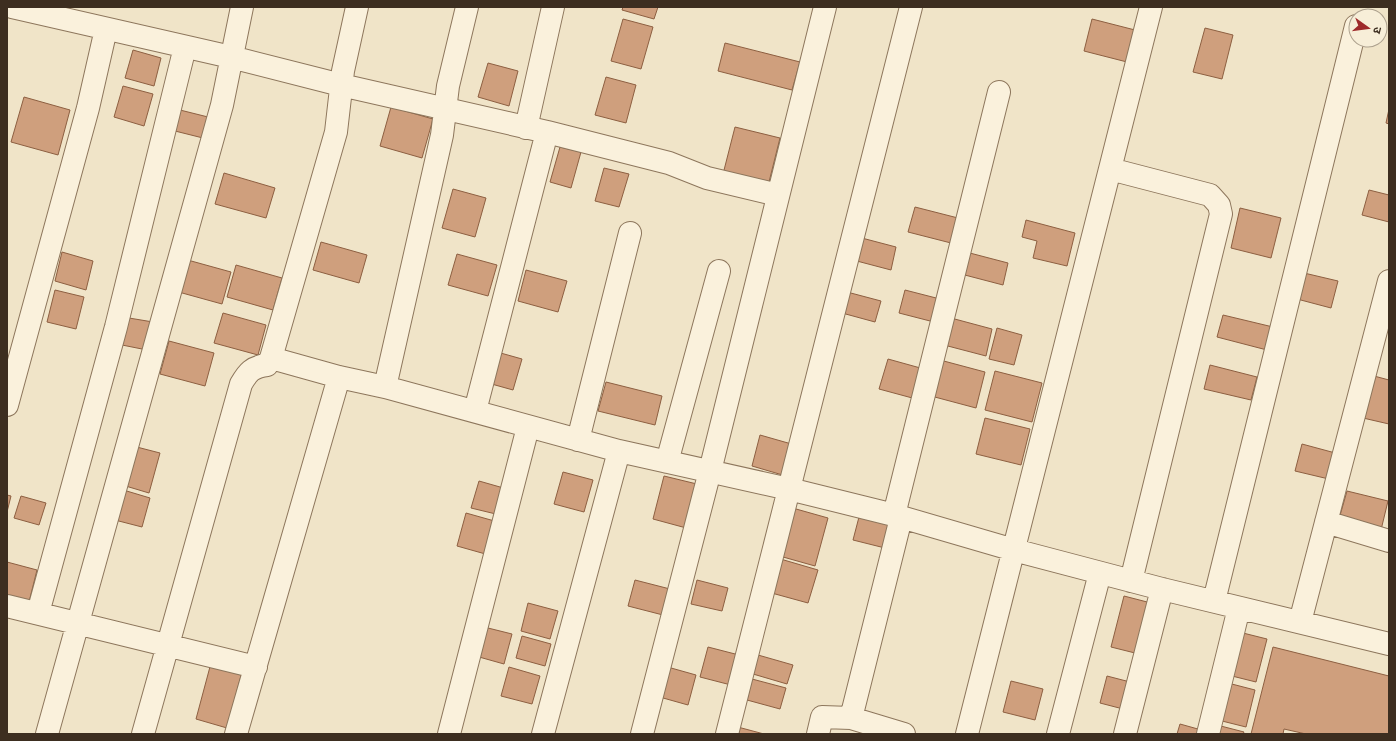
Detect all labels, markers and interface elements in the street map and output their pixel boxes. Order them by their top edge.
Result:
north arrow [1348,8,1388,48]
text: उ [1370,26,1384,36]

